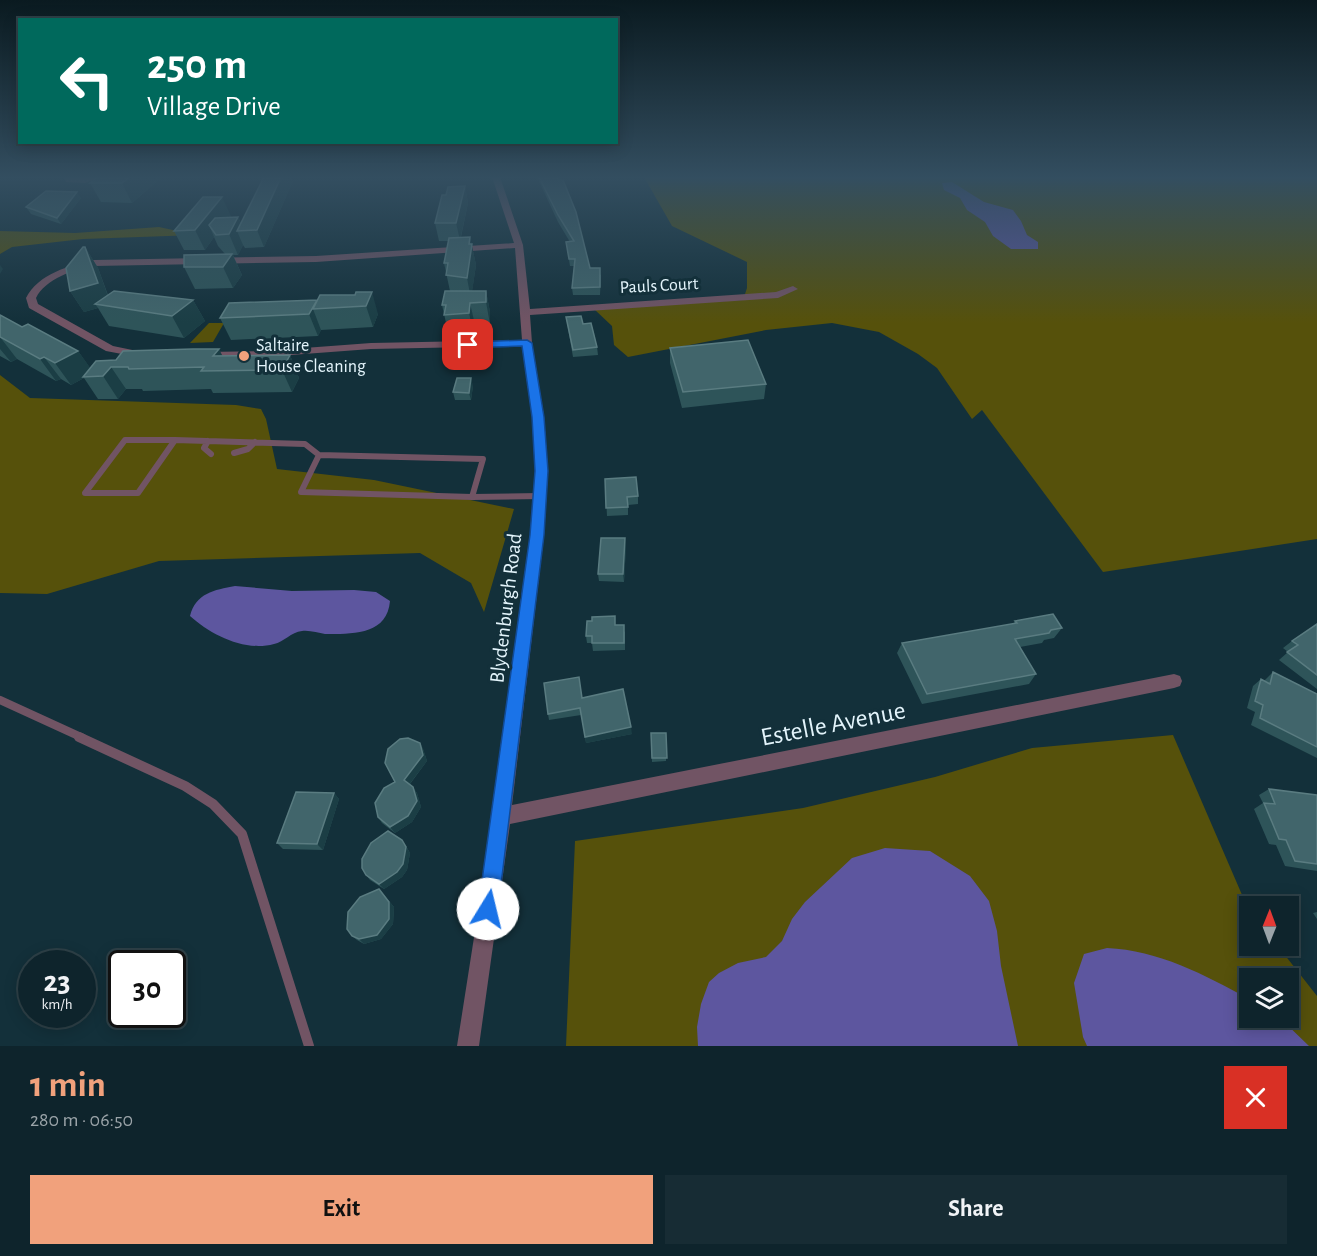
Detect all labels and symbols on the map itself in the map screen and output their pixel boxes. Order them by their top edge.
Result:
street label: Pauls Court [619,275,699,297]
pin [442,319,493,370]
place label: Saltaire House Cleaning [256,337,366,376]
marker: Saltaire House Cleaning [237,349,251,363]
street label: Blydenburgh Road [486,532,526,684]
street label: Estelle Avenue [758,697,908,751]
position arrow [456,877,520,941]
north arrow [1239,896,1299,956]
speed limit sign: 30 [108,950,186,1028]

